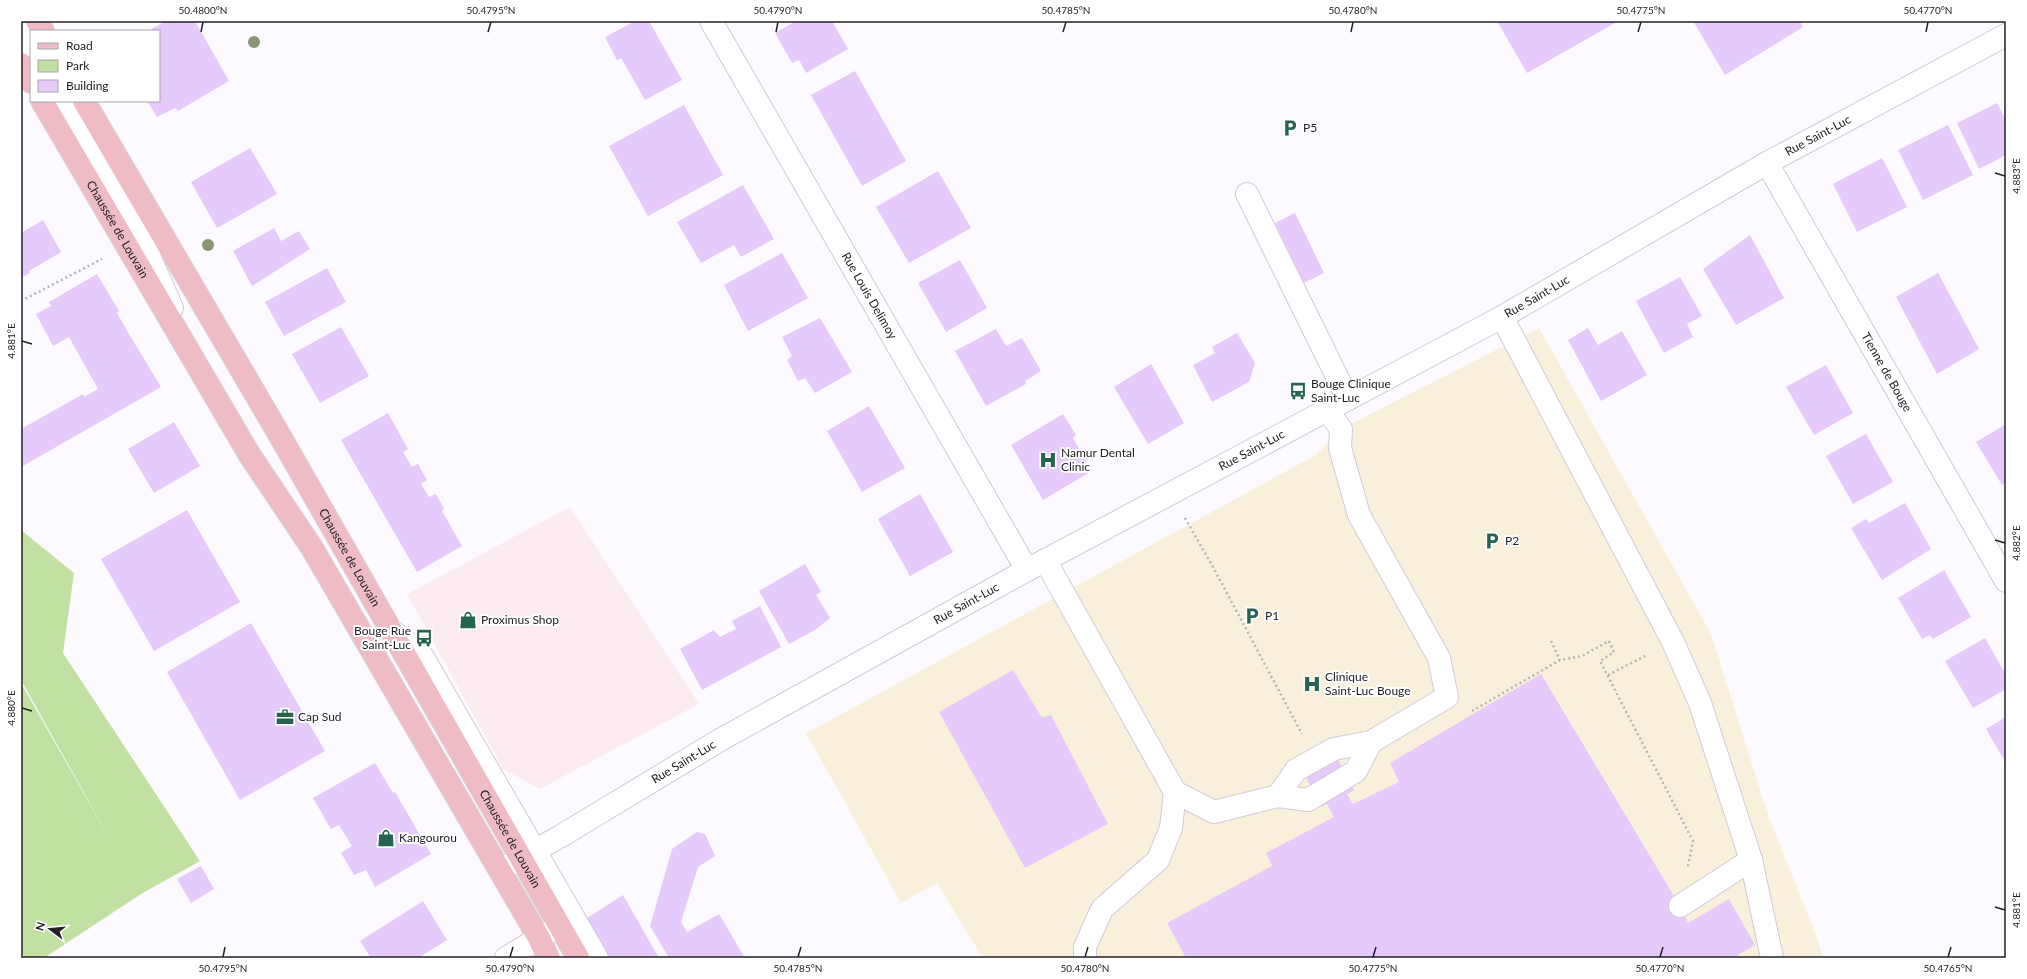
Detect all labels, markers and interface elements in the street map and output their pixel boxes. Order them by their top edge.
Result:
text: 50.4800°N [179,4,227,16]
text: 50.4795°N [467,4,515,16]
text: 50.4790°N [754,4,802,16]
text: 50.4785°N [1042,4,1090,16]
text: 50.4780°N [1329,4,1377,16]
text: 50.4775°N [1617,4,1665,16]
text: 50.4770°N [1904,4,1952,16]
legend [30,30,160,102]
text: Road [66,38,93,53]
text: Park [66,58,90,73]
text: Building [66,78,109,93]
street label: Rue Saint-Luc [1782,111,1853,159]
parking icon: P5 [1280,118,1300,138]
place label: P5 [1303,120,1317,135]
text: 4.883°E [2010,158,2022,194]
street label: Chaussée de Louvain [83,178,152,281]
street label: Rue Louis Delimoy [839,249,901,342]
street label: Rue Saint-Luc [1502,272,1572,321]
text: 4.881°E [5,323,17,359]
street label: Tienne de Bouge [1858,330,1916,414]
place label: Bouge Clinique Saint-Luc [1311,376,1391,405]
bus stop icon: Bouge Clinique Saint-Luc [1288,381,1308,401]
street label: Rue Saint-Luc [1216,426,1287,474]
place label: Namur Dental Clinic [1061,445,1135,474]
hospital icon: Namur Dental Clinic [1038,450,1058,470]
street label: Chaussée de Louvain [316,505,384,609]
text: 4.882°E [2010,525,2022,561]
parking icon: P2 [1482,531,1502,551]
place label: P2 [1505,533,1519,548]
street label: Rue Saint-Luc [931,579,1001,627]
parking icon: P1 [1242,606,1262,626]
place label: P1 [1265,608,1279,623]
shop icon: Proximus Shop [458,610,478,630]
place label: Proximus Shop [481,612,559,627]
place label: Bouge Rue Saint-Luc [354,623,411,652]
bus stop icon: Bouge Rue Saint-Luc [414,628,434,648]
place label: Clinique Saint-Luc Bouge [1325,669,1411,698]
hospital icon: Clinique Saint-Luc Bouge [1302,674,1322,694]
text: 4.880°E [5,690,17,726]
office icon: Cap Sud [275,707,295,727]
place label: Cap Sud [298,709,342,724]
street label: Rue Saint-Luc [648,736,718,787]
street label: Chaussée de Louvain [476,787,544,890]
shop icon: Kangourou [376,828,396,848]
place label: Kangourou [399,830,457,845]
text: 4.881°E [2010,892,2022,928]
north arrow [30,909,70,949]
text: N [32,920,47,932]
text: 50.4795°N [199,962,247,974]
text: 50.4790°N [486,962,534,974]
text: 50.4785°N [774,962,822,974]
text: 50.4780°N [1061,962,1109,974]
text: 50.4775°N [1349,962,1397,974]
text: 50.4770°N [1636,962,1684,974]
text: 50.4765°N [1924,962,1972,974]

